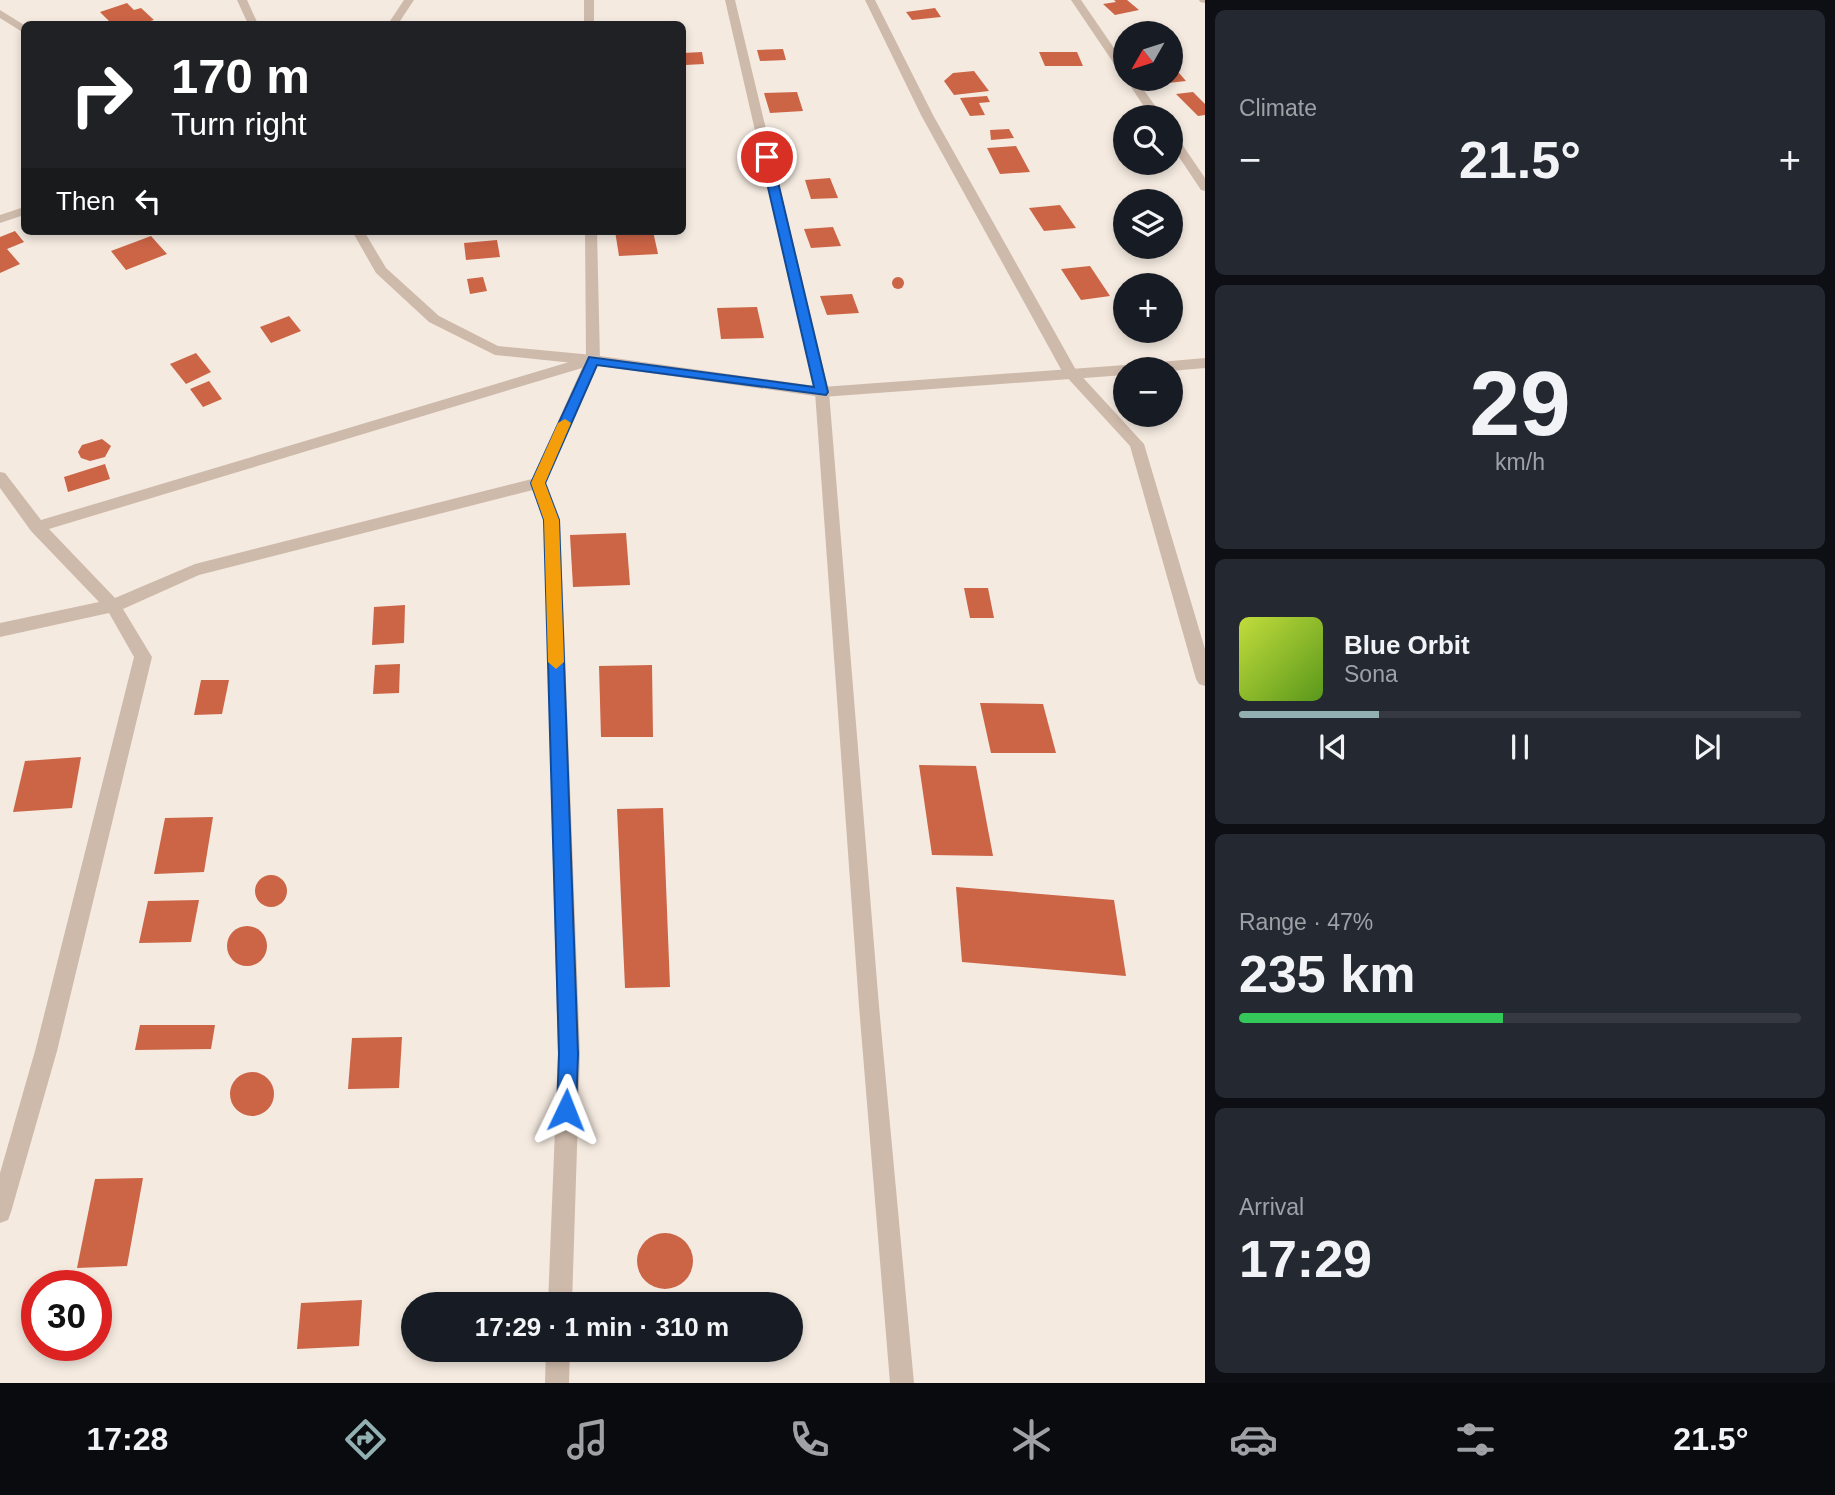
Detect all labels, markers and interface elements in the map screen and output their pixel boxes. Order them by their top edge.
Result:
north arrow [1113,21,1183,91]
map controls [1113,21,1183,427]
icon: right [56,49,147,140]
text: 170 m [171,49,310,103]
text: Climate [1239,95,1317,121]
button: search [1113,105,1183,175]
text: Turn right [171,106,307,142]
pin [737,127,797,187]
text: 21.5° [1459,131,1581,189]
icon: arrive [748,138,786,176]
text: − [1239,139,1261,181]
text: + [1779,139,1801,181]
icon: left [129,182,167,220]
text: Then [56,186,115,216]
button: layers [1113,189,1183,259]
button: + [1113,273,1183,343]
text: 29 [1469,353,1571,454]
button: − [1113,357,1183,427]
text: km/h [1495,449,1545,475]
text: Blue Orbit [1344,630,1470,660]
text: Sona [1344,661,1398,687]
icon: previous [1314,728,1352,766]
icon: pause [1501,728,1539,766]
icon: next [1688,728,1726,766]
text: Range · 47% [1239,909,1373,935]
text: 235 km [1239,945,1415,1003]
position arrow [529,1073,603,1147]
text: Arrival [1239,1194,1304,1220]
text: 17:29 [1239,1230,1372,1288]
speed limit sign: 30 [21,1270,112,1361]
text: 17:29 · 1 min · 310 m [475,1312,729,1342]
icon: directions [341,1415,390,1464]
icon: music [563,1415,612,1464]
icon: phone [785,1415,834,1464]
icon: climate [1007,1415,1056,1464]
icon: car [1229,1415,1278,1464]
icon: filters [1451,1415,1500,1464]
text: 17:28 [87,1421,168,1457]
text: 21.5° [1673,1421,1748,1457]

